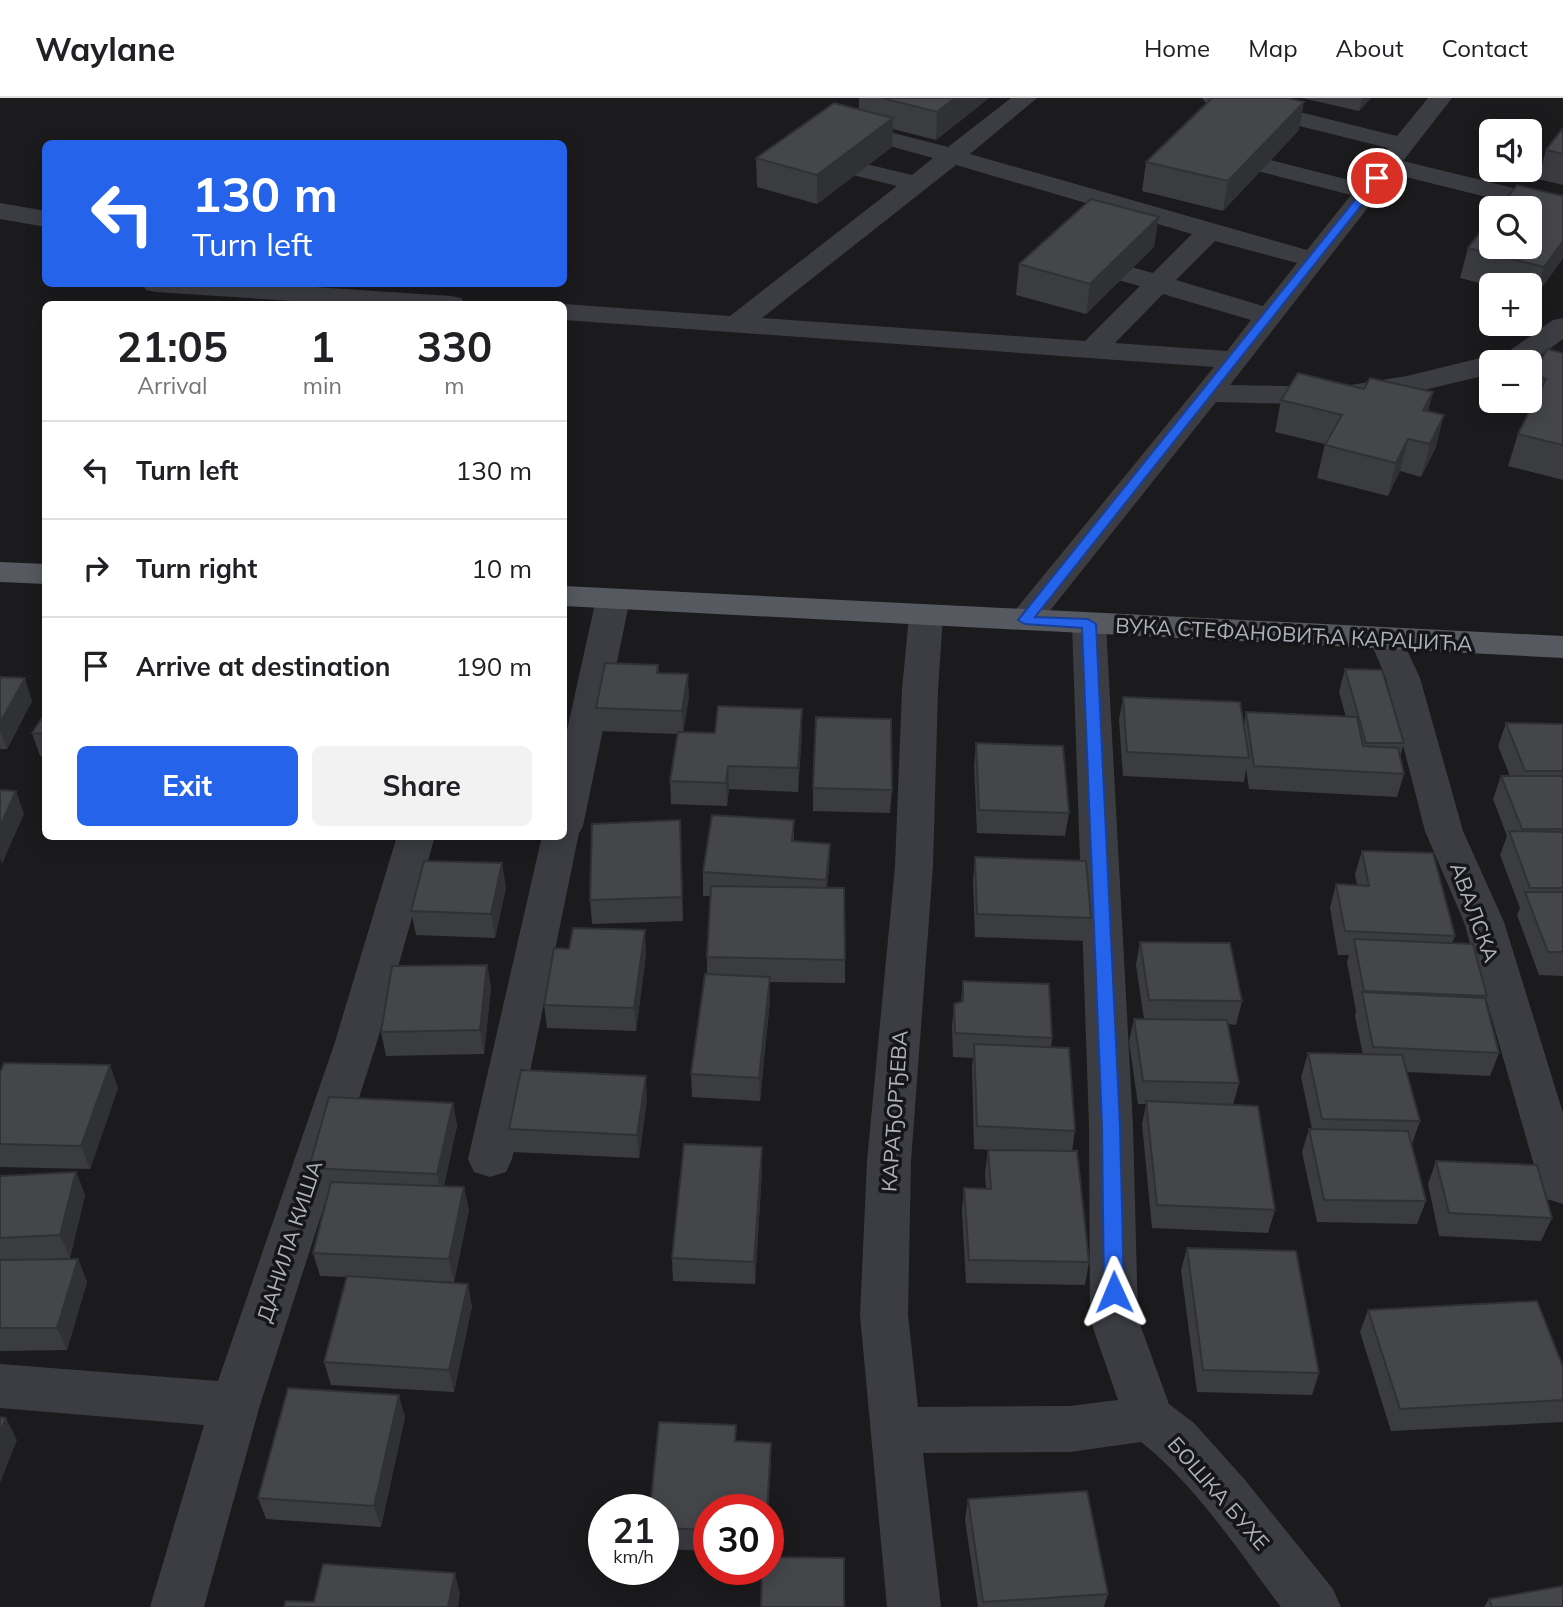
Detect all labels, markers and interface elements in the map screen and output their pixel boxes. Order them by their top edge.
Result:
text: Waylane [35,28,175,69]
text: Home [1144,33,1210,63]
text: Map [1248,33,1298,63]
text: About [1336,33,1404,63]
text: Contact [1442,33,1528,63]
map controls [1479,119,1542,413]
button: sound [1479,119,1542,182]
pin [1347,148,1407,208]
icon: arrive [1358,159,1396,197]
text: 130 m [192,163,338,224]
icon: left [77,168,168,259]
button: search [1479,196,1542,259]
text: Turn left [192,224,312,264]
button: + [1479,273,1542,336]
text: 21:05 [117,320,228,373]
text: 1 [310,320,335,373]
text: 330 [417,320,492,373]
button: − [1479,350,1542,413]
text: Arrival [137,371,208,400]
text: min [303,371,342,400]
text: m [444,371,465,400]
icon: left [77,451,115,489]
text: Turn left [136,454,238,487]
text: 130 m [456,454,532,487]
icon: right [77,549,115,587]
text: Turn right [136,552,257,585]
text: 10 m [471,552,532,585]
street label: ВУКА СТЕФАНОВИЋА КАРАЏИЋА [1115,612,1474,656]
icon: arrive [77,647,115,685]
text: Arrive at destination [136,650,391,683]
text: 190 m [456,650,532,683]
button: Exit [77,746,298,826]
button: Share [312,746,532,826]
street label: АВАЛСКА [1445,859,1505,966]
street label: КАРАЂОРЂЕВА [875,1029,913,1193]
street label: ДАНИЛА КИША [251,1156,328,1325]
position arrow [1077,1255,1151,1329]
street label: БОШКА БУХЕ [1163,1431,1275,1555]
speed limit sign: 30 [693,1494,784,1585]
text: 21 [612,1508,655,1552]
text: km/h [613,1545,654,1568]

